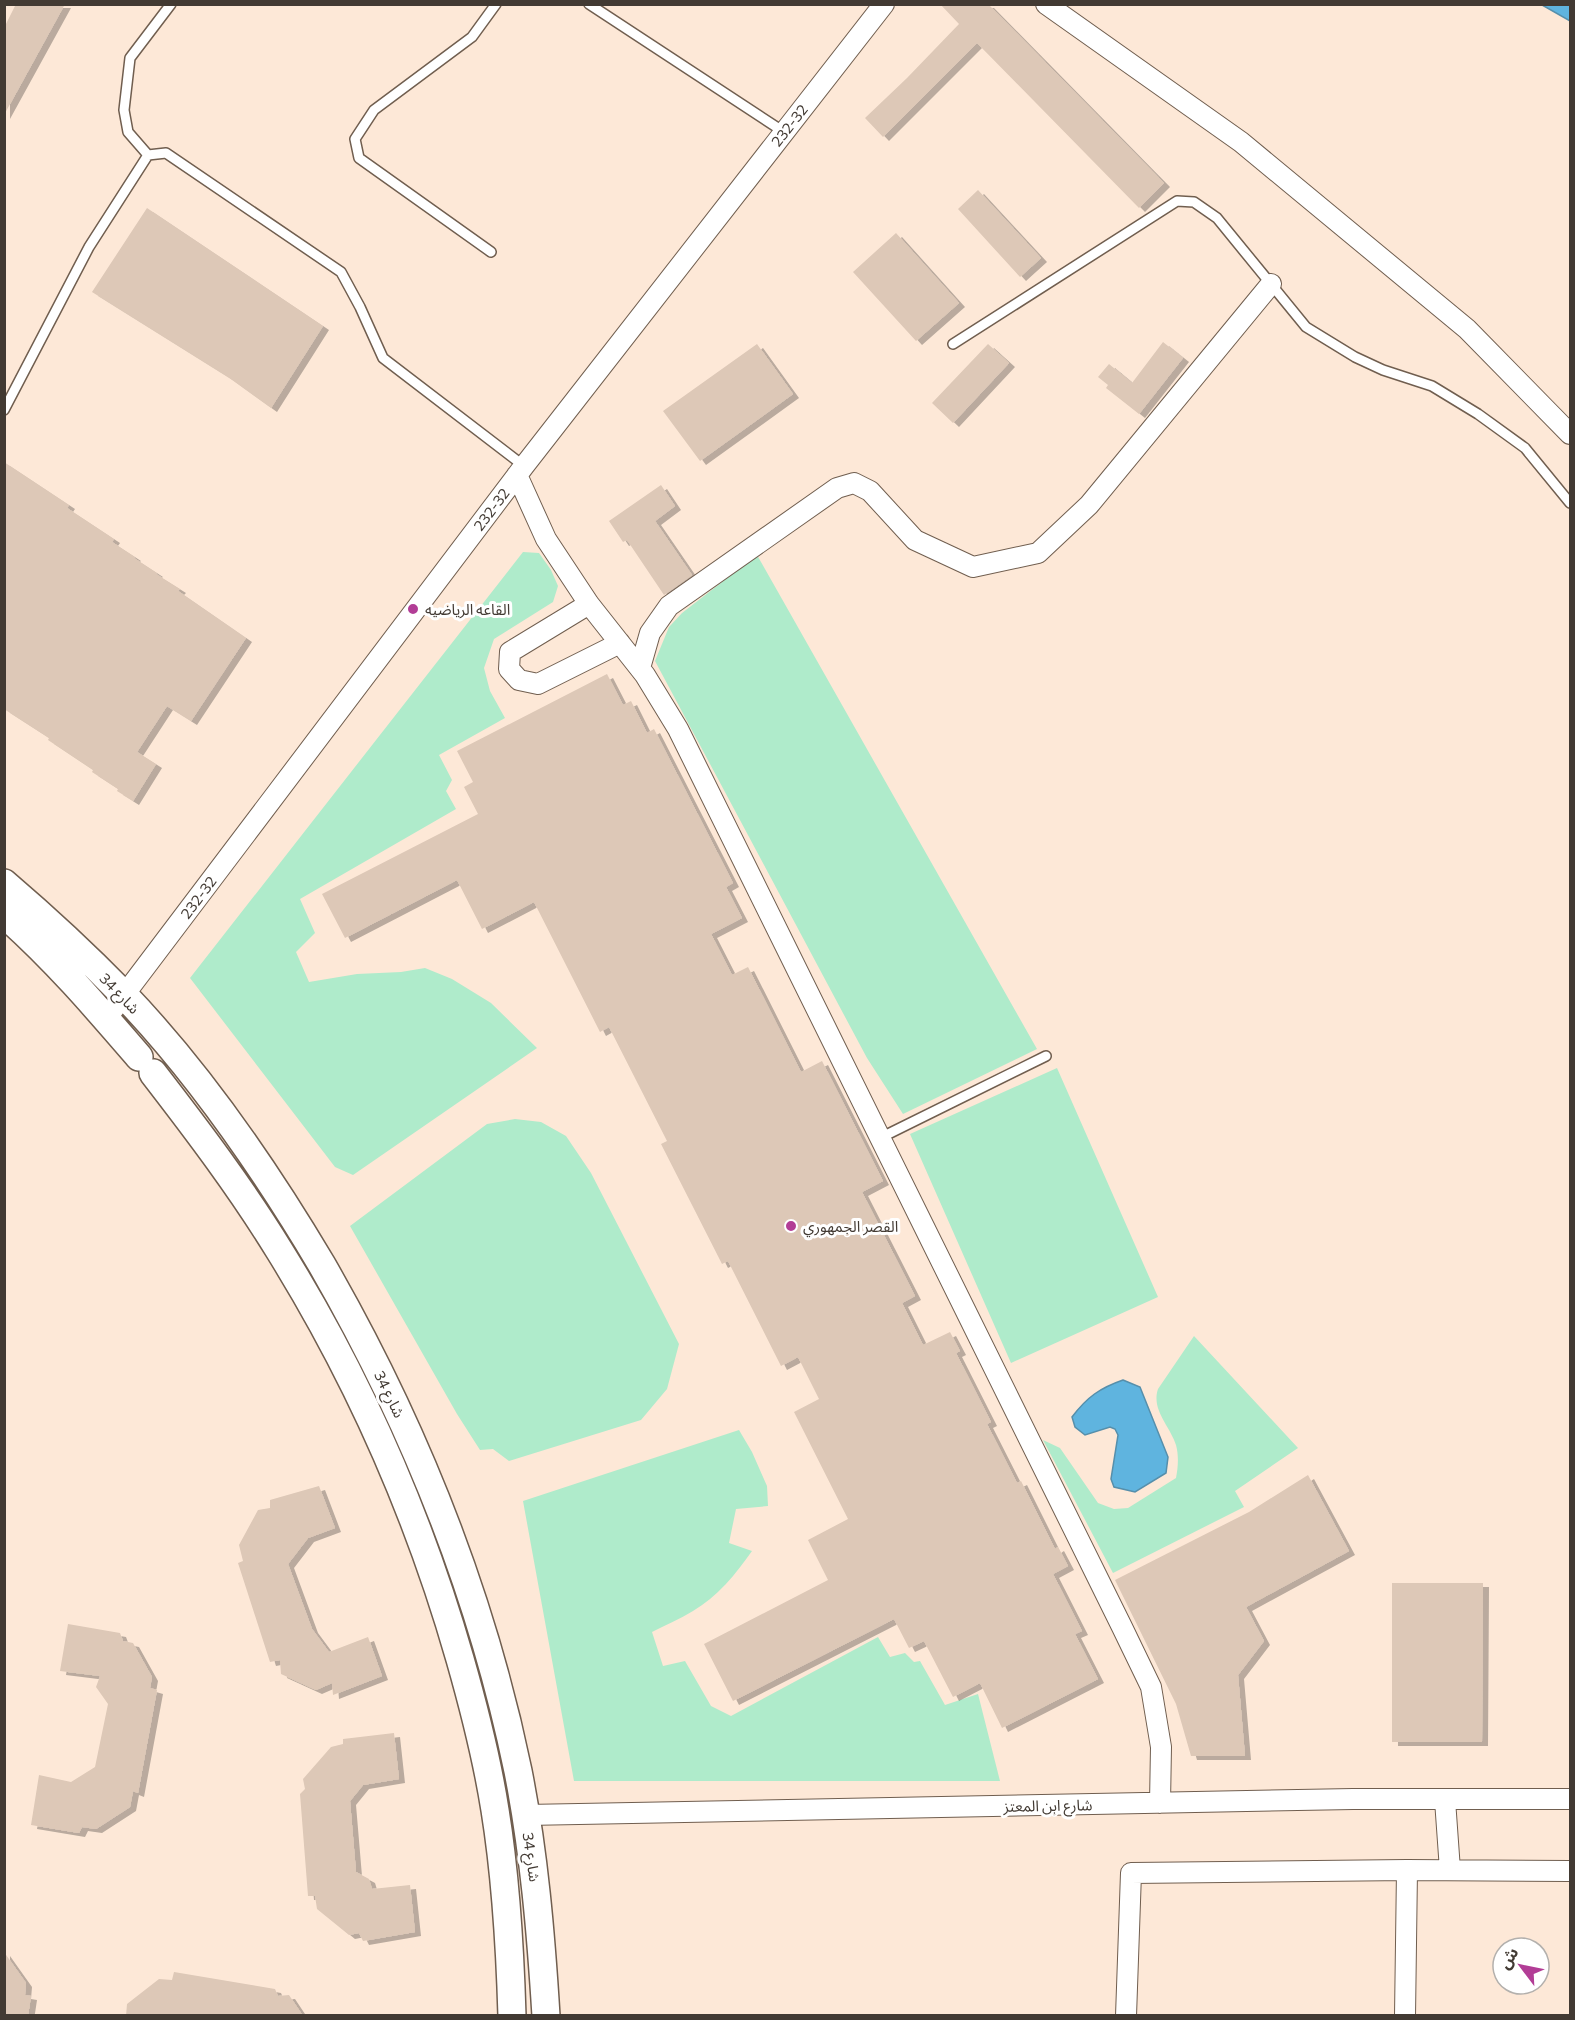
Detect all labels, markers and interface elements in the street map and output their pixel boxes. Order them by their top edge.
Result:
street label: 232-32 [767,100,811,150]
street label: 232-32 [469,484,513,534]
place label: القاعه الرياضيه [425,600,510,619]
marker: القاعه الرياضيه [406,602,420,616]
street label: 232-32 [176,872,220,922]
street label: شارع 34 [93,969,144,1020]
place label: القصر الجمهوري [803,1217,898,1238]
marker: القصر الجمهوري [784,1219,798,1233]
street label: شارع 34 [367,1368,409,1422]
street label: شارع ابن المعتز [1002,1795,1093,1819]
street label: شارع 34 [516,1831,544,1884]
north arrow [1491,1936,1551,1996]
text: ش [1494,1943,1523,1973]

